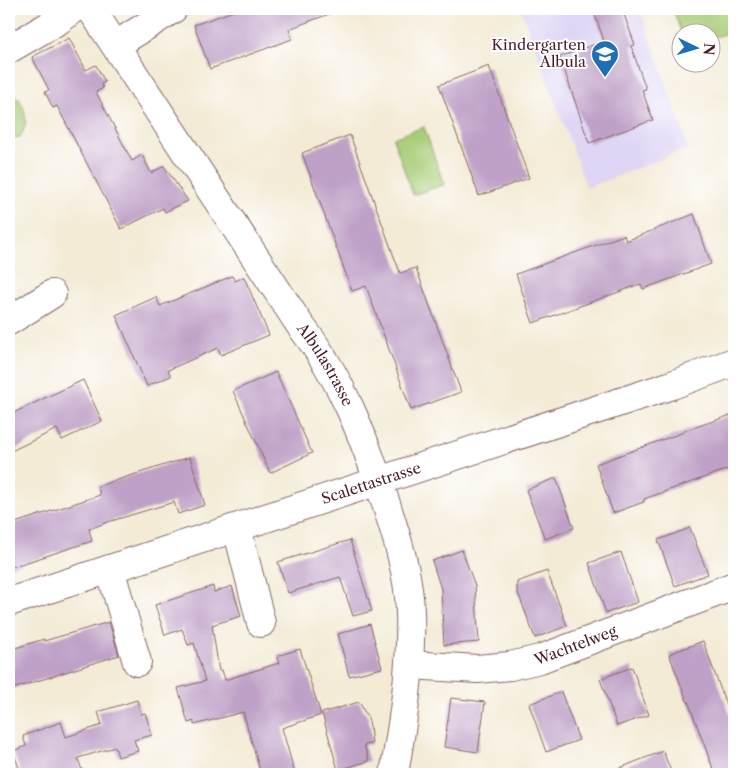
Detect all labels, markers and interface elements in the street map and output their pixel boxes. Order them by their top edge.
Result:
north arrow [670,22,720,72]
place label: Kindergarten Albula [491,35,587,71]
school or university icon: Kindergarten Albula [590,39,620,78]
text: N [699,42,718,56]
street label: Albulastrasse [292,318,358,409]
street label: Scalettastrasse [319,458,423,508]
street label: Wachtelweg [530,621,619,670]

